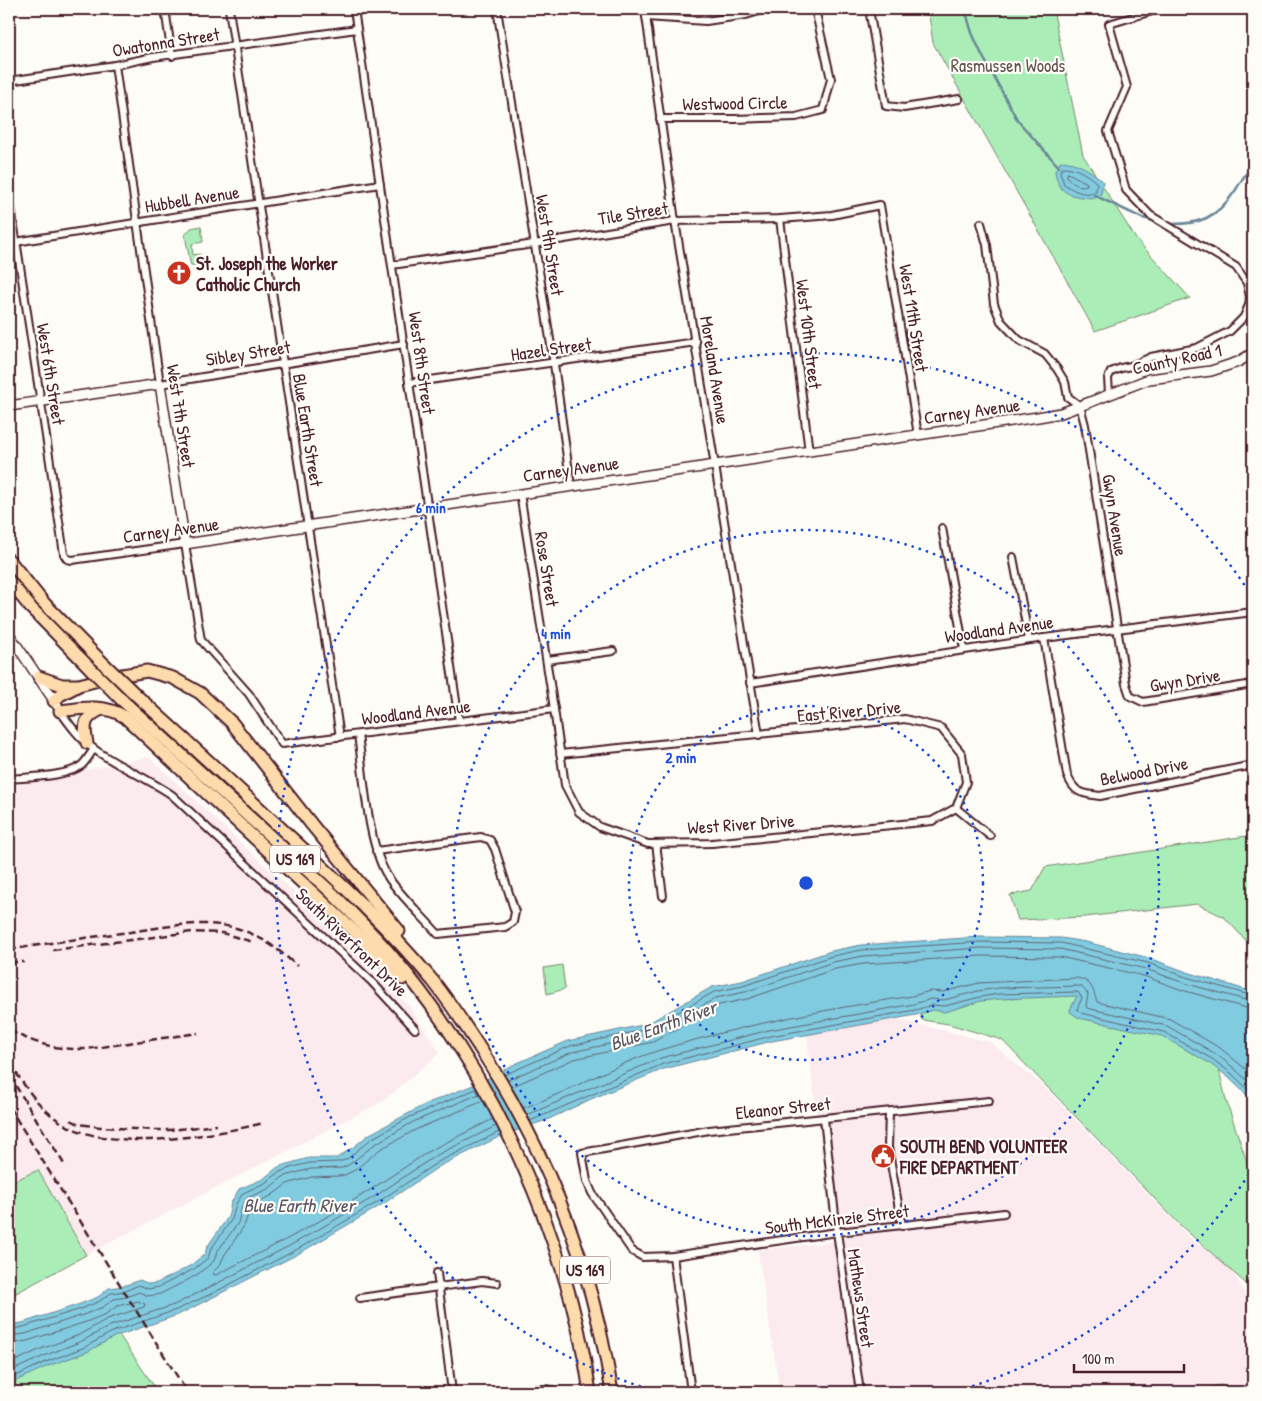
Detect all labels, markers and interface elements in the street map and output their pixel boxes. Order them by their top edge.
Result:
street label: Owatonna Street [111,21,222,63]
park label: Rasmussen Woods [951,53,1065,78]
street label: Westwood Circle [682,90,788,116]
street label: Hubbell Avenue [143,179,241,219]
street label: West 9th Street [530,193,570,298]
street label: Tile Street [596,195,671,231]
place label: St. Joseph the Worker Catholic Church [196,251,338,297]
church icon: St. Joseph the Worker Catholic Church [166,260,192,286]
street label: West 11th Street [893,263,935,374]
street label: West 10th Street [790,278,828,391]
street label: West 8th Street [402,310,442,417]
street label: Moreland Avenue [694,314,736,426]
street label: West 6th Street [31,321,71,427]
street label: Hazel Street [509,331,594,367]
street label: Sibley Street [204,334,293,372]
street label: County Road 1 [1130,337,1224,381]
street label: West 7th Street [161,363,202,470]
street label: Blue Earth Street [287,372,329,489]
street label: Carney Avenue [922,392,1022,430]
street label: Carney Avenue [521,450,621,488]
street label: Gwyn Avenue [1096,472,1134,558]
text: 6 min [416,497,446,518]
street label: Carney Avenue [121,511,221,549]
street label: Rose Street [529,530,565,609]
street label: Woodland Avenue [943,609,1055,649]
text: 4 min [541,623,571,644]
street label: Gwyn Drive [1148,662,1222,698]
street label: Woodland Avenue [360,693,472,731]
street label: East River Drive [796,694,902,728]
text: 2 min [666,747,697,768]
street label: Belwood Drive [1098,750,1190,792]
street label: West River Drive [687,808,795,840]
road number: US 169 [270,846,320,872]
centre of rings [797,874,815,892]
street label: South Riverfront Drive [290,882,414,1002]
water label: Blue Earth River [606,993,722,1056]
street label: Eleanor Street [734,1091,833,1125]
place label: SOUTH BEND VOLUNTEER FIRE DEPARTMENT [899,1134,1068,1180]
public building icon: SOUTH BEND VOLUNTEER FIRE DEPARTMENT [870,1143,896,1169]
water label: Blue Earth River [243,1192,357,1218]
street label: South McKinzie Street [764,1198,911,1240]
street label: Mathews Street [842,1247,880,1350]
road number: US 169 [560,1256,610,1284]
scale bar [1074,1341,1184,1373]
text: 100 m [1082,1348,1115,1369]

